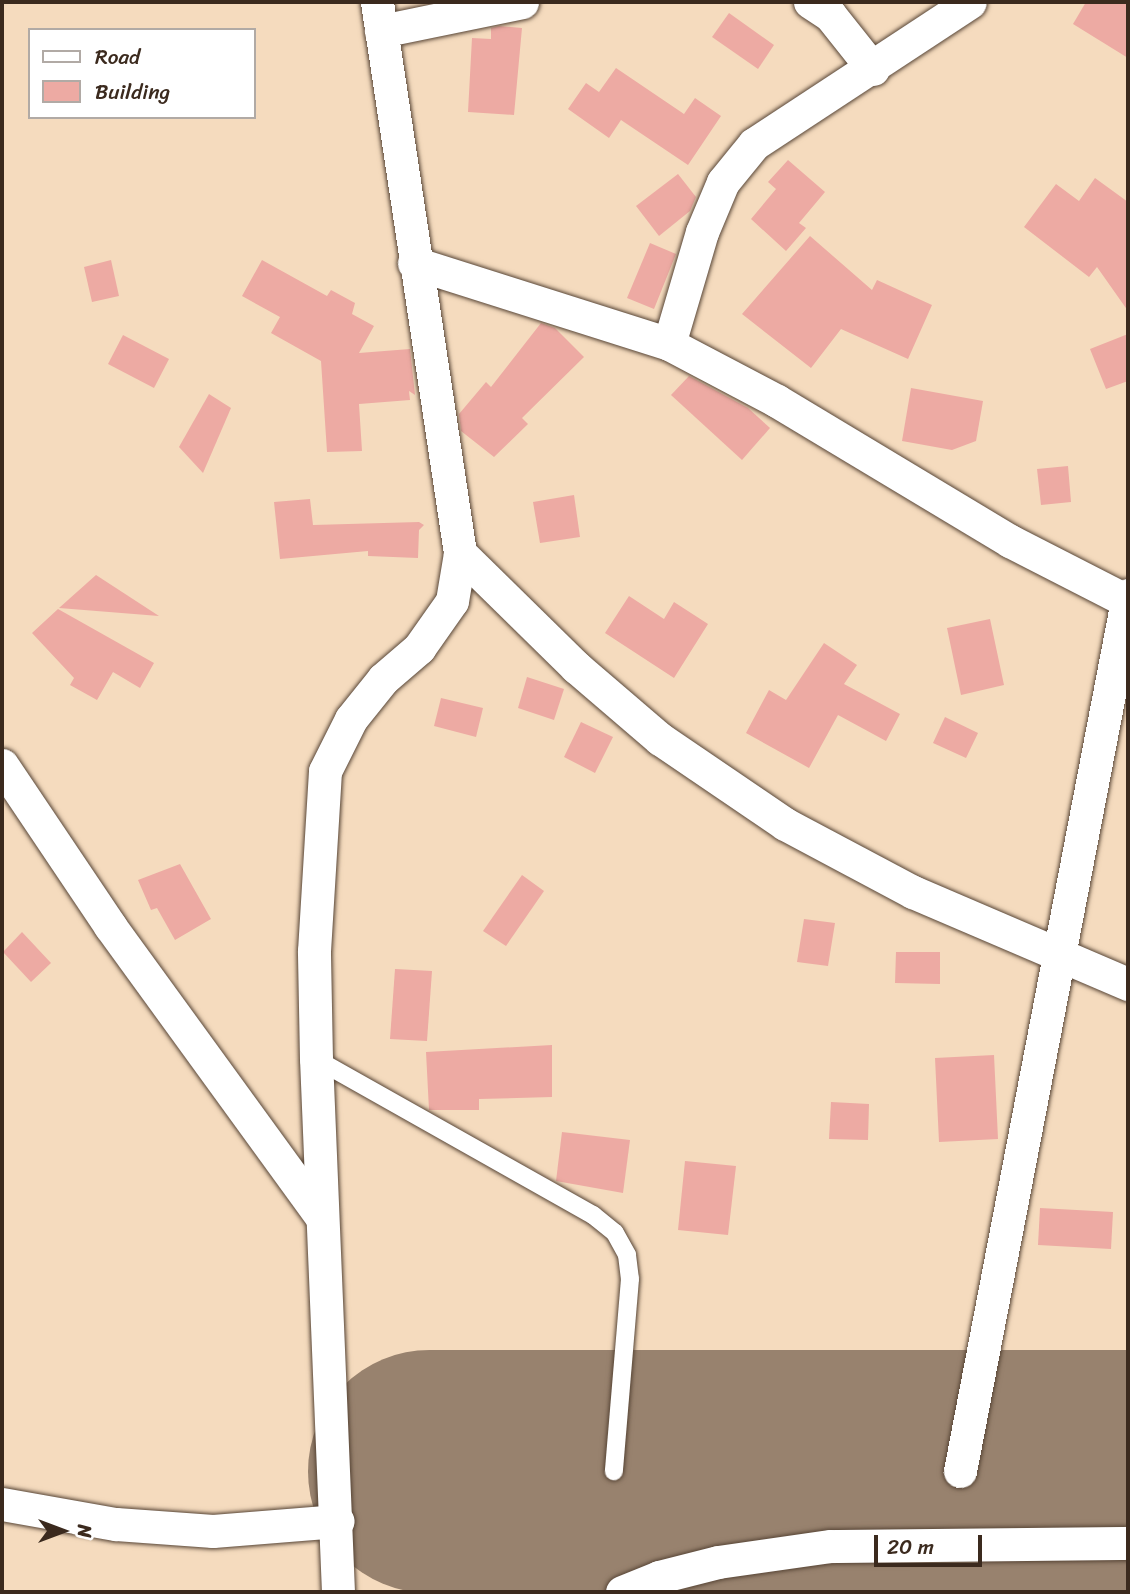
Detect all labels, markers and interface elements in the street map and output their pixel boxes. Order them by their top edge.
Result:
legend [28,28,256,119]
text: Road [95,38,140,76]
text: Building [95,73,170,111]
north arrow [28,1496,98,1566]
scale bar [878,1520,986,1564]
text: N [68,1524,101,1538]
text: 20 m [887,1528,934,1566]

